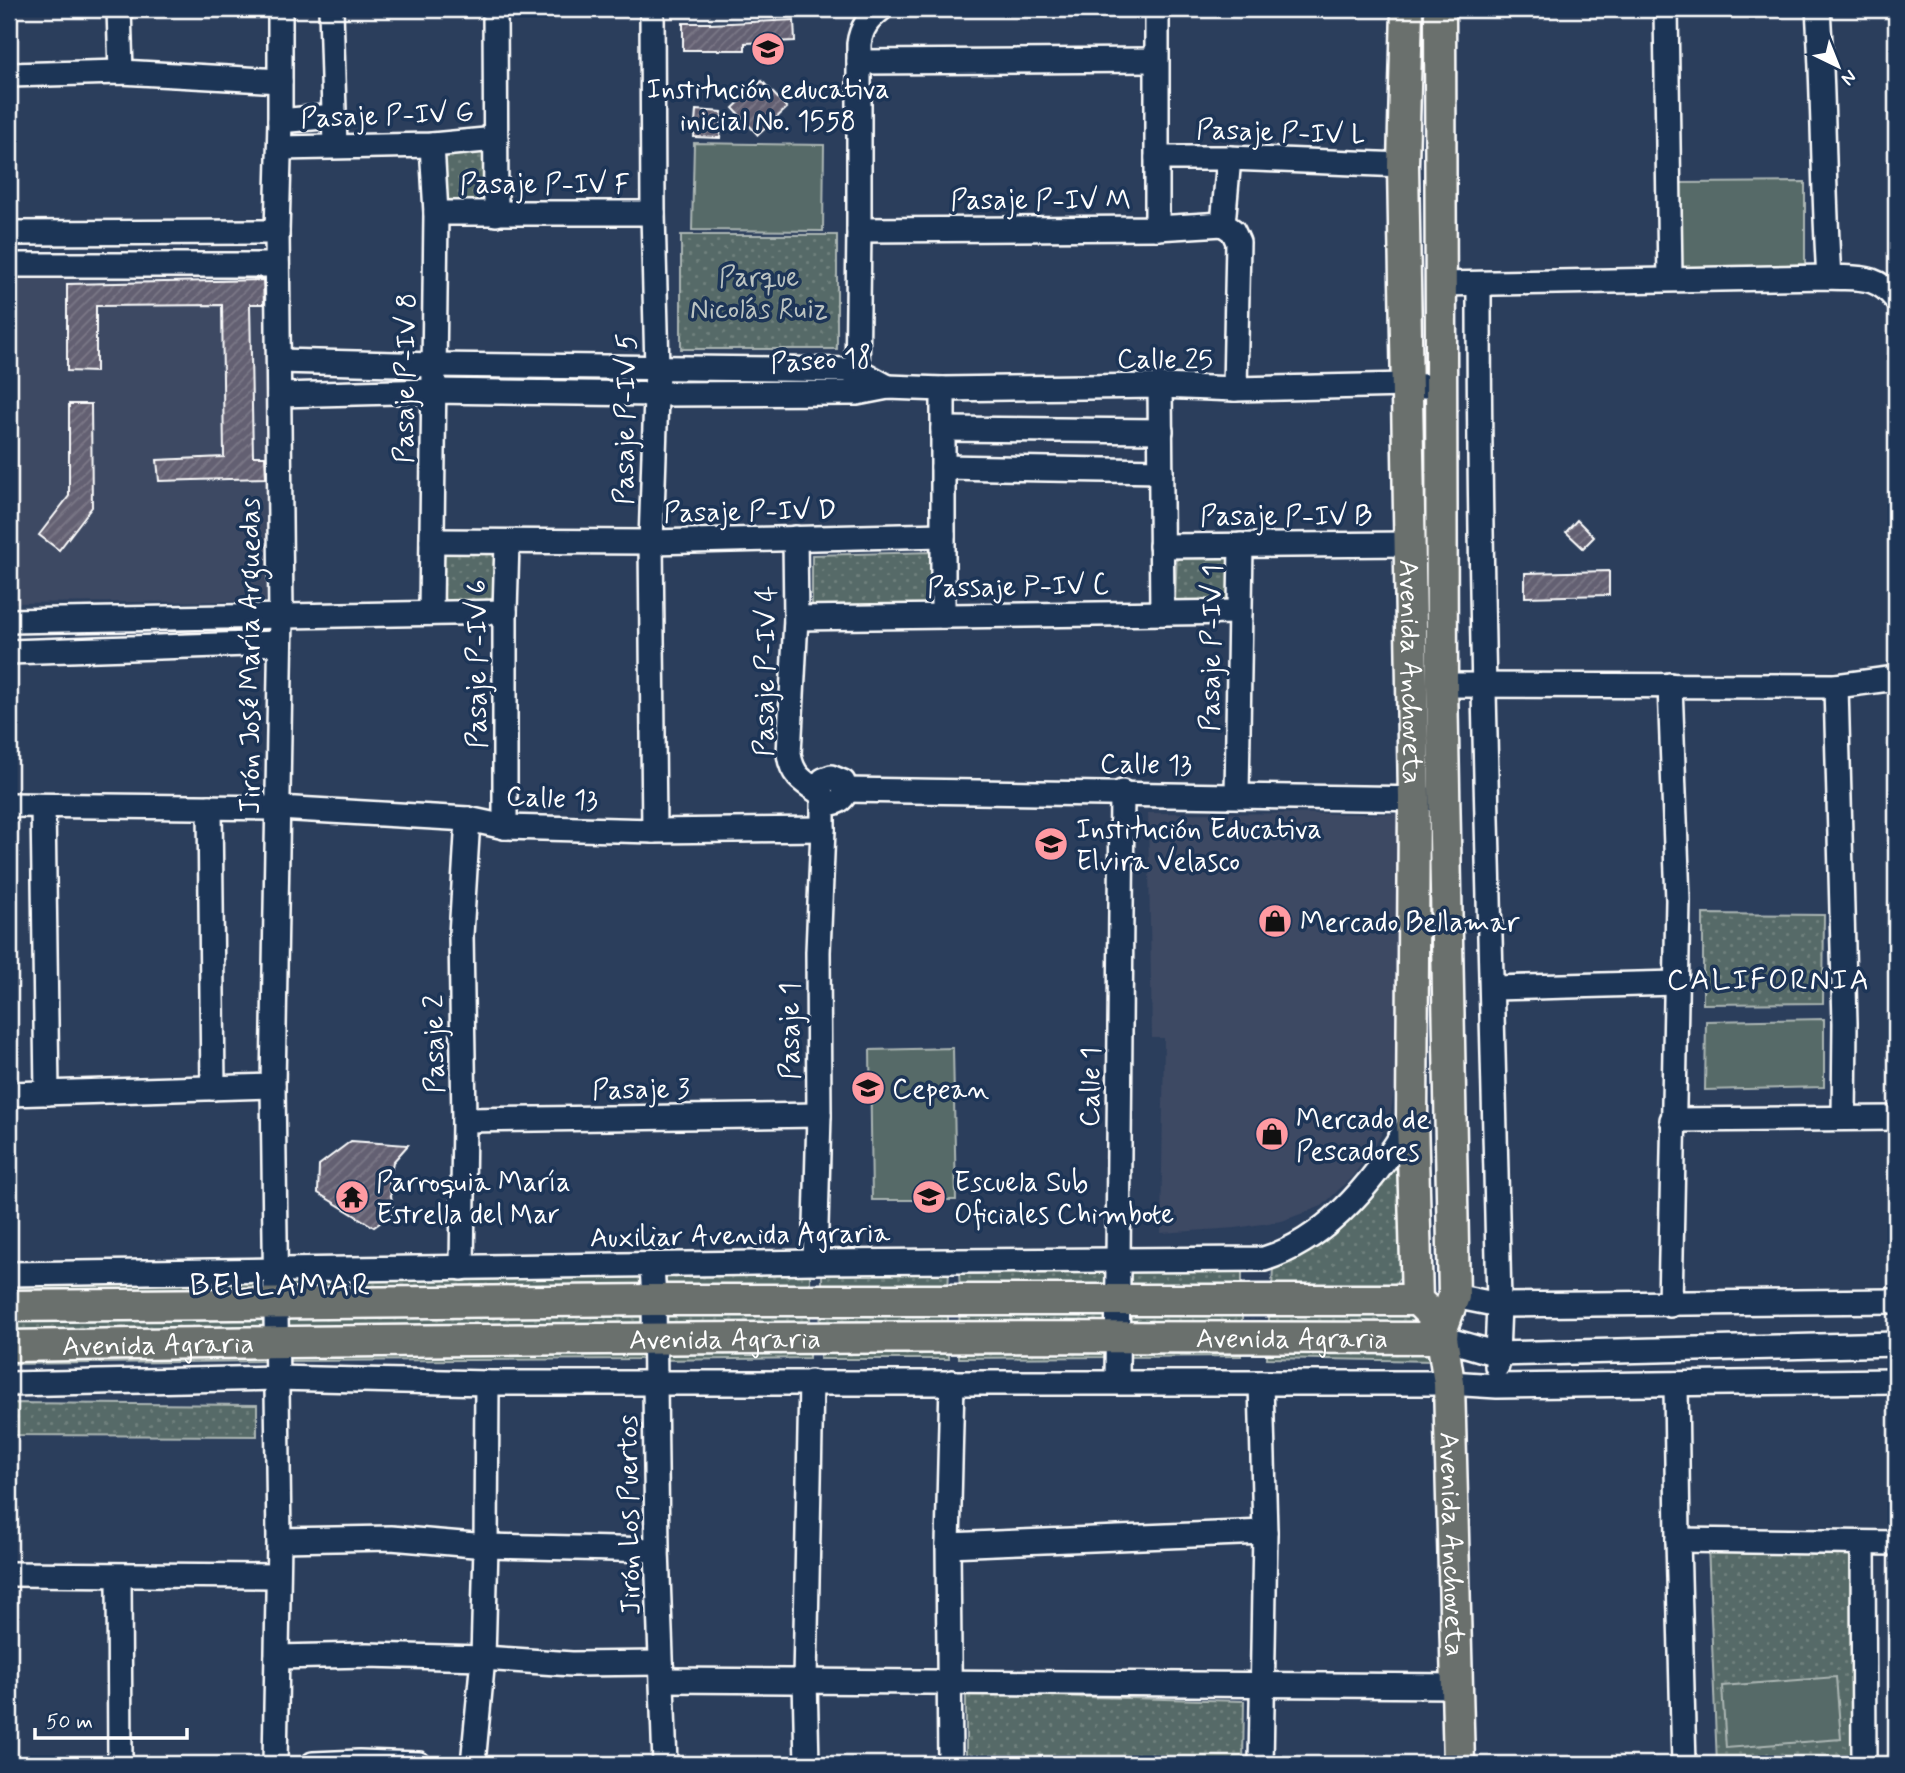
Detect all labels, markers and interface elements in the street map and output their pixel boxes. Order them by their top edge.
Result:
school or university icon: Institución educativa inicial No. 1558 [749,30,787,68]
north arrow [1804,32,1874,102]
text: N [1835,64,1862,91]
place label: Institución educativa inicial No. 1558 [646,72,890,141]
street label: Pasaje P-IV G [300,95,474,138]
street label: Pasaje P-IV L [1196,112,1366,155]
street label: Pasaje P-IV F [460,167,630,204]
street label: Pasaje P-IV M [951,183,1131,220]
park label: Parque Nicolás Ruiz [690,260,828,329]
street label: Pasaje P-IV 8 [387,292,426,464]
street label: Pasaje P-IV 5 [607,333,646,505]
street label: Paseo 18 [769,339,873,383]
street label: Calle 25 [1116,341,1213,380]
street label: Pasaje P-IV D [663,492,837,533]
street label: Jirón José María Arguedas [233,498,273,814]
street label: Pasaje P-IV B [1200,499,1372,536]
street label: Avenida Anchoveta [1389,559,1430,785]
street label: Pasaje P-IV 1 [1193,564,1232,732]
street label: Passaje P-IV C [927,567,1109,608]
street label: Pasaje P-IV 6 [460,579,497,749]
street label: Pasaje P-IV 4 [747,585,786,757]
street label: Calle 13 [1100,746,1192,785]
street label: Calle 13 [505,779,599,820]
place label: Institución Educativa Elvira Velasco [1076,812,1322,881]
school or university icon: Institución Educativa Elvira Velasco [1032,825,1070,863]
shop icon: Mercado Bellamar [1256,902,1294,940]
place label: Mercado Bellamar [1300,905,1520,942]
district label: CALIFORNIA [1667,961,1871,1000]
street label: Pasaje 1 [773,982,810,1080]
street label: Pasaje 2 [416,994,455,1094]
street label: Calle 1 [1072,1047,1111,1128]
school or university icon: Cepean [849,1069,887,1107]
street label: Pasaje 3 [592,1071,691,1110]
place label: Cepean [892,1072,989,1109]
place label: Mercado de Pescadores [1296,1102,1430,1171]
shop icon: Mercado de Pescadores [1253,1115,1291,1153]
place label: Parroquia María Estrella del Mar [376,1165,571,1234]
place label: Escuela Sub Oficiales Chimbote [954,1165,1174,1234]
temple icon: Parroquia María Estrella del Mar [333,1178,371,1216]
school or university icon: Escuela Sub Oficiales Chimbote [910,1178,948,1216]
street label: Auxiliar Avenida Agraria [589,1215,891,1258]
district label: BELLAMAR [190,1265,372,1307]
street label: Avenida Agraria [1196,1321,1388,1359]
street label: Avenida Agraria [629,1322,821,1360]
street label: Avenida Agraria [62,1326,254,1366]
street label: Jirón Los Puertos [610,1415,651,1615]
street label: Avenida Anchoveta [1429,1431,1472,1657]
scale bar [35,1696,187,1740]
text: 50 m [46,1708,93,1736]

